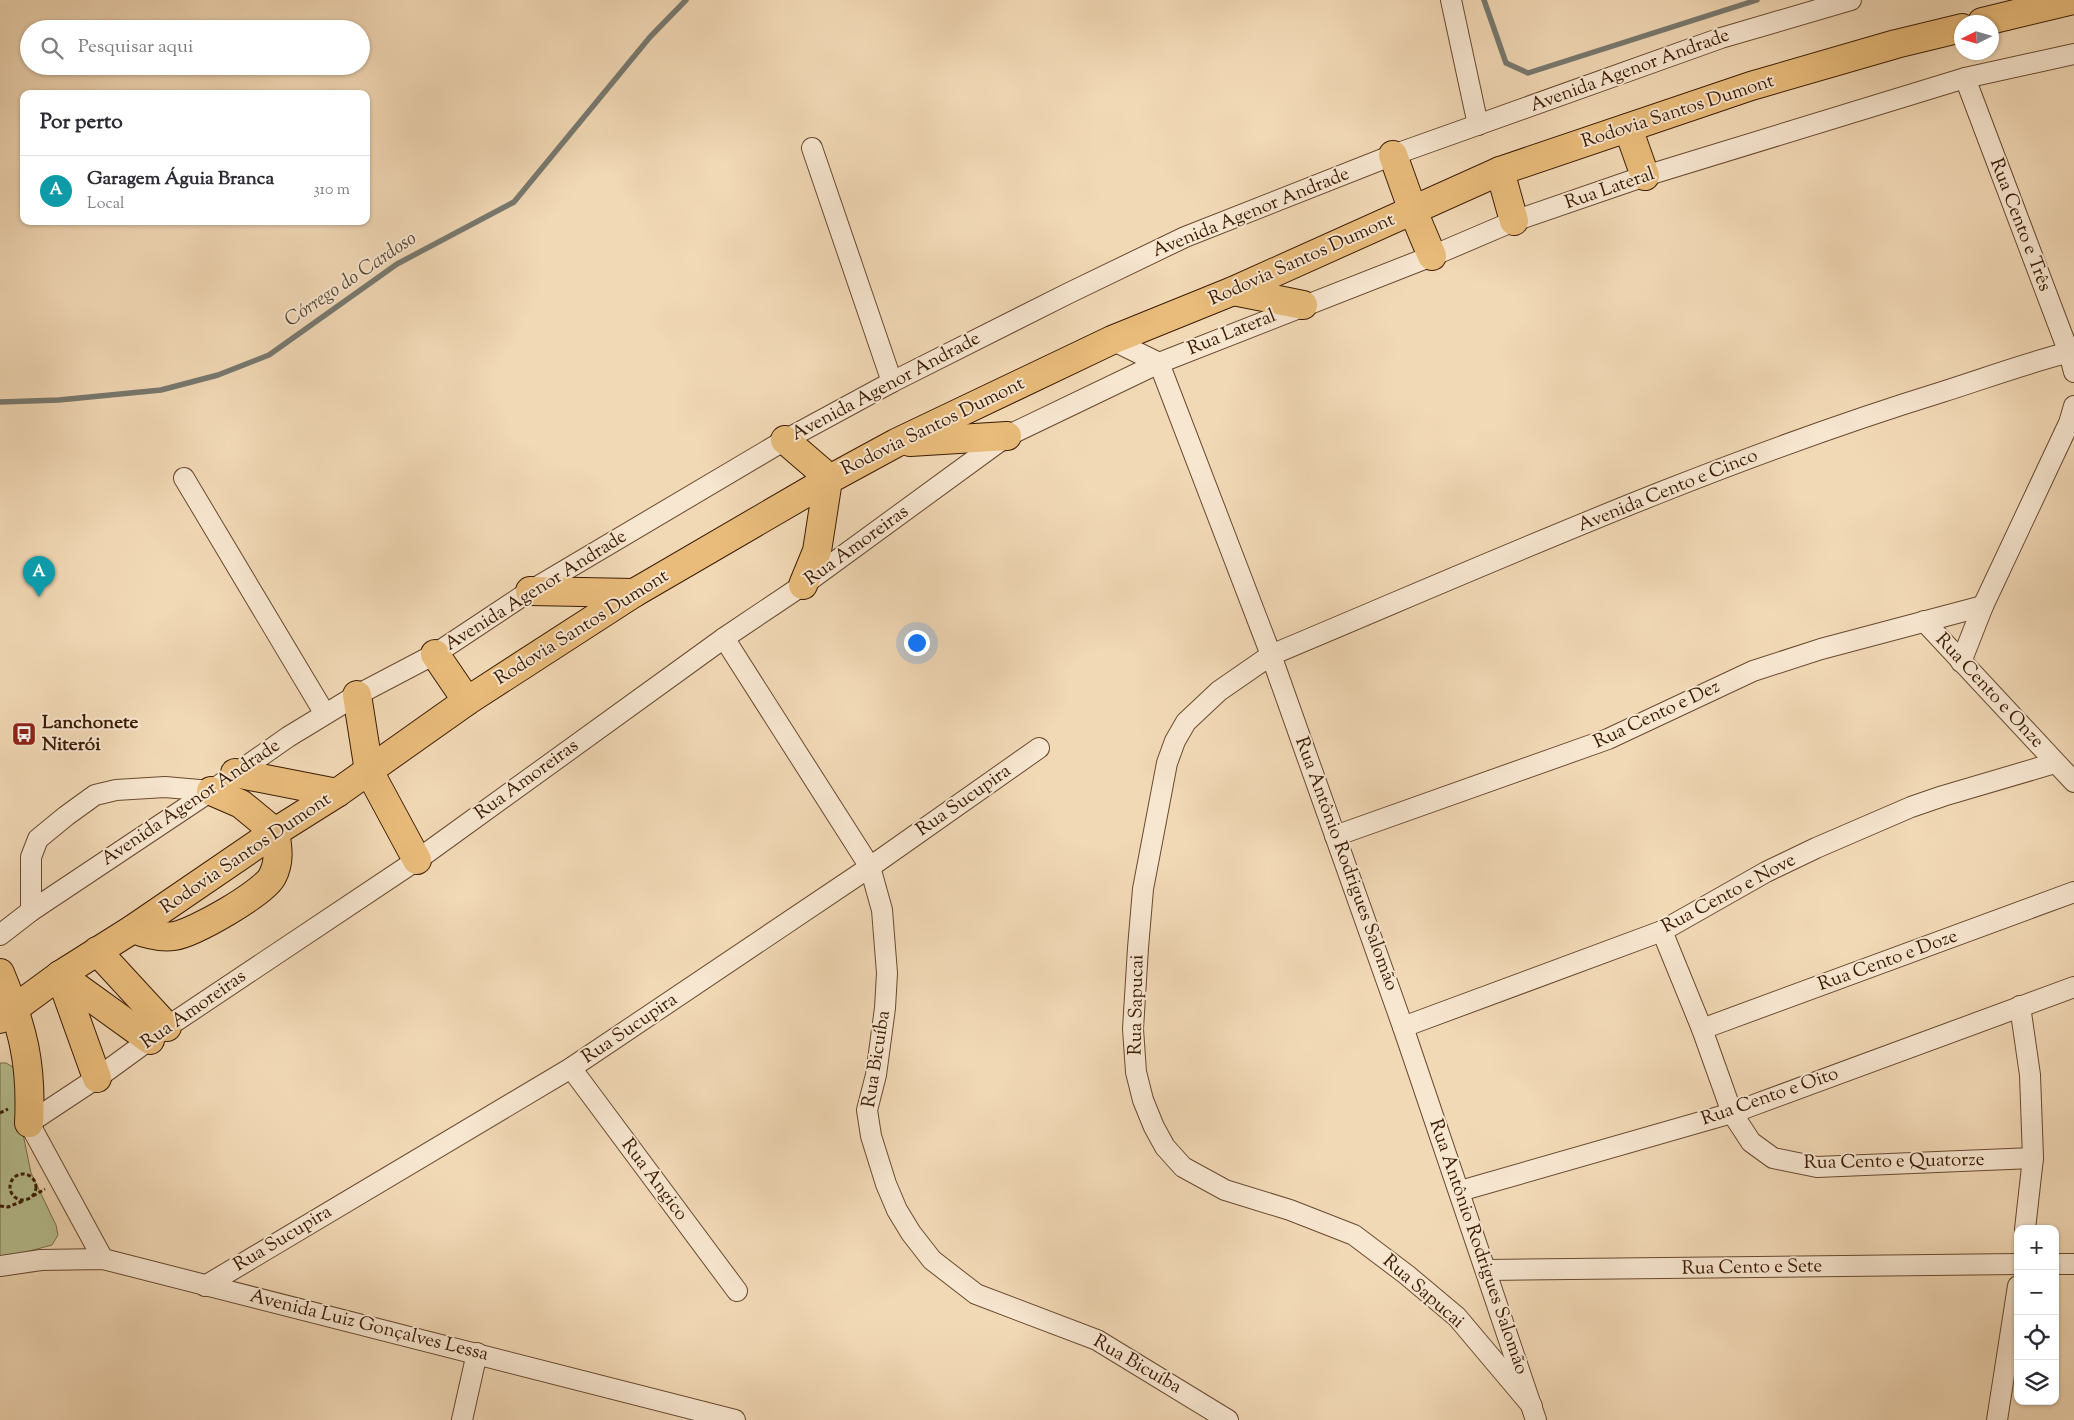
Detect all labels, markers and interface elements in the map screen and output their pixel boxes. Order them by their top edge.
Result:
north arrow [1954,15,1999,60]
search box [20,20,370,75]
street label: Avenida Agenor Andrade [1527,22,1734,120]
icon: search [38,34,66,62]
text: Pesquisar aqui [78,34,193,61]
street label: Rodovia Santos Dumont [1578,68,1778,156]
text: Por perto [40,108,123,138]
street label: Rua Cento e Três [1982,155,2058,295]
street label: Avenida Agenor Andrade [1148,161,1354,265]
street label: Rua Lateral [1561,161,1659,217]
text: Garagem Águia Branca [87,166,274,193]
text: A [50,179,63,202]
text: 310 m [313,179,350,202]
text: Local [87,193,124,216]
street label: Rodovia Santos Dumont [1205,207,1400,313]
water label: Córrego do Cardoso [279,225,423,335]
street label: Rua Lateral [1184,303,1280,363]
street label: Avenida Agenor Andrade [787,326,985,448]
street label: Rodovia Santos Dumont [837,371,1030,483]
street label: Avenida Cento e Cinco [1574,443,1762,539]
street label: Rua Amoreiras [799,499,915,593]
street label: Avenida Agenor Andrade [440,524,632,658]
pin: A [23,556,55,597]
street label: Rodovia Santos Dumont [490,563,675,693]
street label: Rua Cento e Onze [1928,627,2050,755]
your location [904,630,930,656]
street label: Rua Cento e Dez [1589,674,1725,756]
place label: Lanchonete Niterói [42,710,138,759]
bus stop icon: Lanchonete Niterói [11,721,37,747]
street label: Avenida Agenor Andrade [96,733,286,873]
street label: Rua Amoreiras [469,733,585,827]
street label: Rua Antônio Rodrigues Salomão [1287,733,1405,995]
street label: Rua Sucupira [911,758,1017,844]
street label: Rodovia Santos Dumont [155,786,337,921]
street label: Rua Cento e Nove [1657,847,1801,941]
street label: Rua Cento e Doze [1814,923,1962,999]
street label: Rua Sapucai [1123,954,1151,1056]
street label: Rua Amoreiras [136,964,252,1056]
street label: Rua Sucupira [577,987,683,1071]
street label: Rua Bicuíba [856,1008,898,1110]
street label: Rua Cento e Oito [1698,1061,1842,1133]
street label: Rua Antônio Rodrigues Salomão [1422,1116,1534,1378]
street label: Rua Angico [614,1133,694,1227]
street label: Rua Cento e Quatorze [1803,1147,1985,1177]
street label: Rua Sucupira [229,1199,337,1279]
map controls [2014,1225,2059,1405]
button: + [2014,1225,2059,1270]
street label: Rua Sapucai [1376,1249,1470,1335]
street label: Rua Cento e Sete [1681,1253,1823,1283]
button: − [2014,1270,2059,1315]
street label: Avenida Luiz Gonçalves Lessa [247,1283,491,1369]
button: locate [2014,1315,2059,1360]
street label: Rua Bicuíba [1088,1329,1186,1401]
button: layers [2014,1360,2059,1405]

